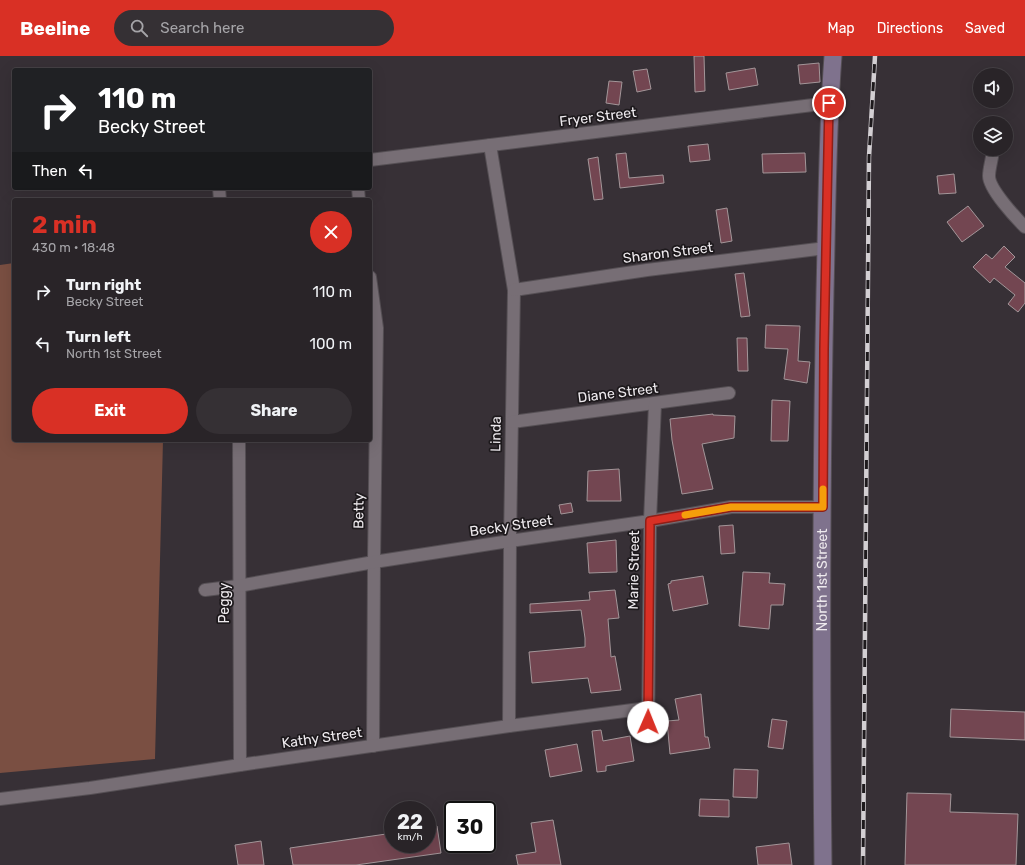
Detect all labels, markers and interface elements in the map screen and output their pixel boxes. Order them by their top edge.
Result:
search box [114,10,394,46]
text: Beeline [20,17,90,40]
icon: search [128,17,150,39]
text: Search here [160,19,244,37]
text: Map [828,20,855,37]
text: Directions [877,20,943,37]
text: Saved [965,20,1005,37]
map controls [973,68,1013,156]
button: sound [973,68,1013,108]
text: 110 m [98,82,176,115]
icon: right [32,84,84,136]
pin [812,86,846,120]
icon: arrive [818,92,840,114]
street label: Fryer Street [558,104,638,130]
text: Becky Street [98,116,205,138]
button: layers [973,116,1013,156]
icon: left [75,160,97,182]
text: Then [32,162,67,180]
text: 2 min [32,211,97,239]
button: close [310,211,352,253]
street label: Sharon Street [622,239,715,267]
text: 430 m · 18:48 [32,240,115,255]
text: Turn right [66,276,141,294]
icon: right [32,281,54,303]
text: 110 m [313,283,352,301]
text: Becky Street [66,294,143,309]
text: Turn left [66,328,131,346]
icon: left [32,333,54,355]
text: 100 m [310,335,352,353]
text: North 1st Street [66,346,162,361]
street label: Diane Street [577,380,660,406]
button: Exit [32,388,188,434]
button: Share [196,388,352,434]
street label: Linda [487,416,505,452]
street label: Betty [350,493,368,529]
street label: Becky Street [469,512,554,540]
street label: North 1st Street [813,528,830,632]
street label: Marie Street [625,530,643,610]
street label: Peggy [216,582,233,624]
position arrow [627,701,669,743]
street label: Kathy Street [281,724,364,752]
speed limit sign: 30 [444,801,496,853]
text: 22 [397,810,423,834]
text: km/h [398,831,422,843]

